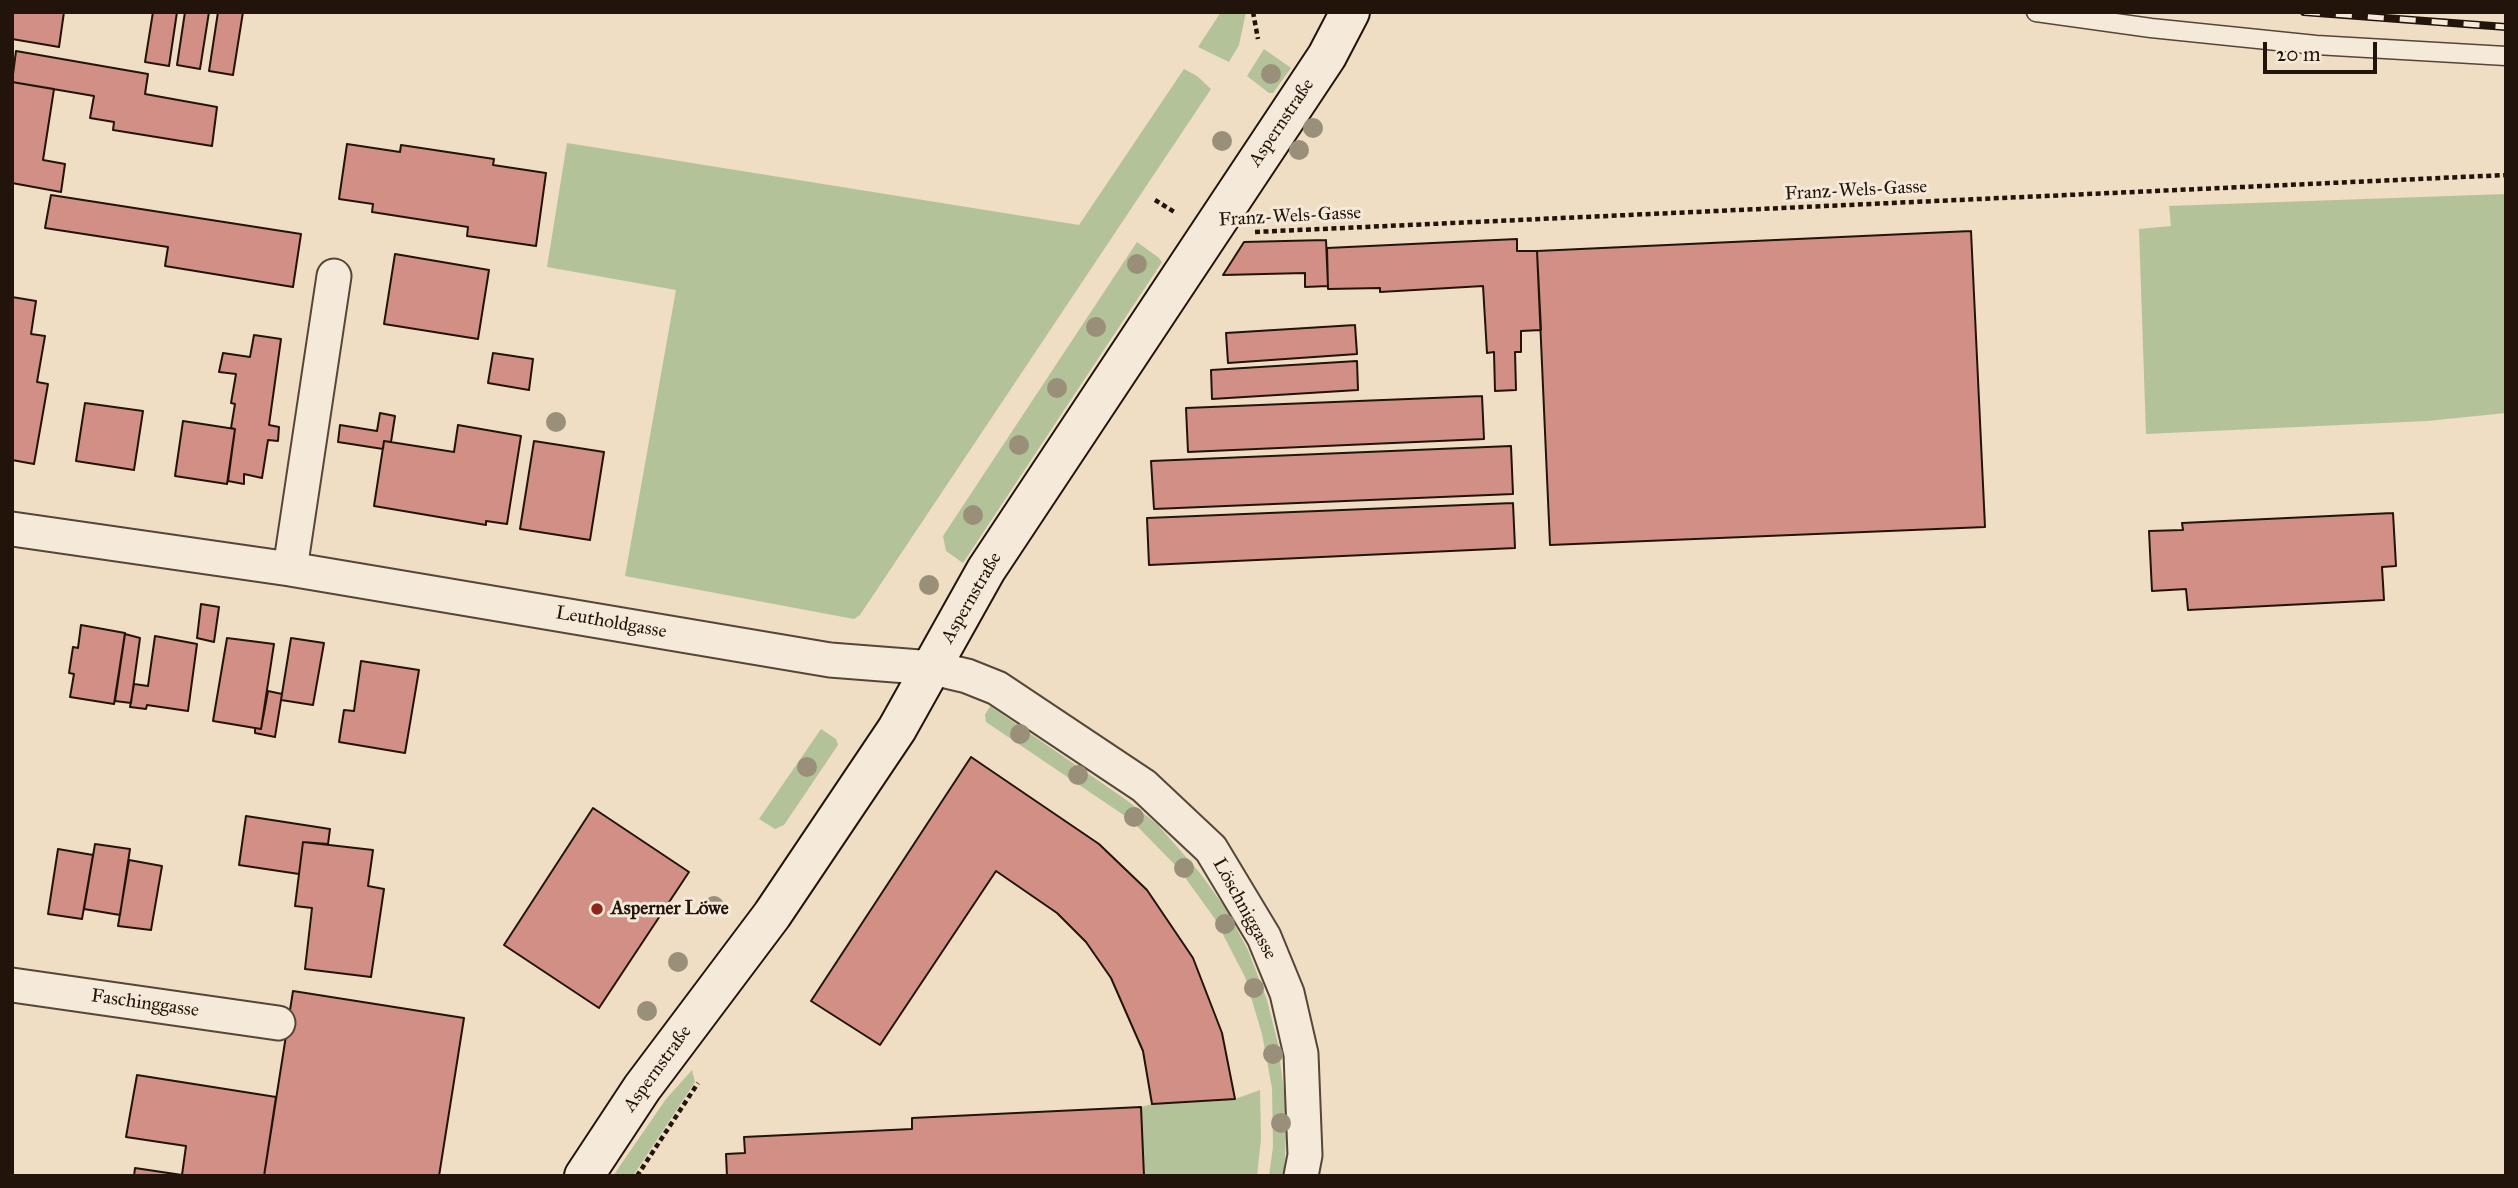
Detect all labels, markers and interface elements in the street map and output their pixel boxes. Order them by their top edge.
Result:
scale bar [2266,28,2380,72]
text: 20 m [2276,41,2321,67]
street label: Aspernstraße [1244,75,1320,171]
street label: Franz-Wels-Gasse [1784,176,1928,206]
street label: Franz-Wels-Gasse [1218,202,1362,232]
street label: Aspernstraße [937,549,1007,647]
street label: Leutholdgasse [554,602,668,644]
street label: Löschniggasse [1207,854,1281,964]
place label: Asperner Löwe [611,898,729,920]
marker: Asperner Löwe [589,901,605,917]
street label: Faschinggasse [90,985,200,1023]
street label: Aspernstraße [619,1021,697,1117]

